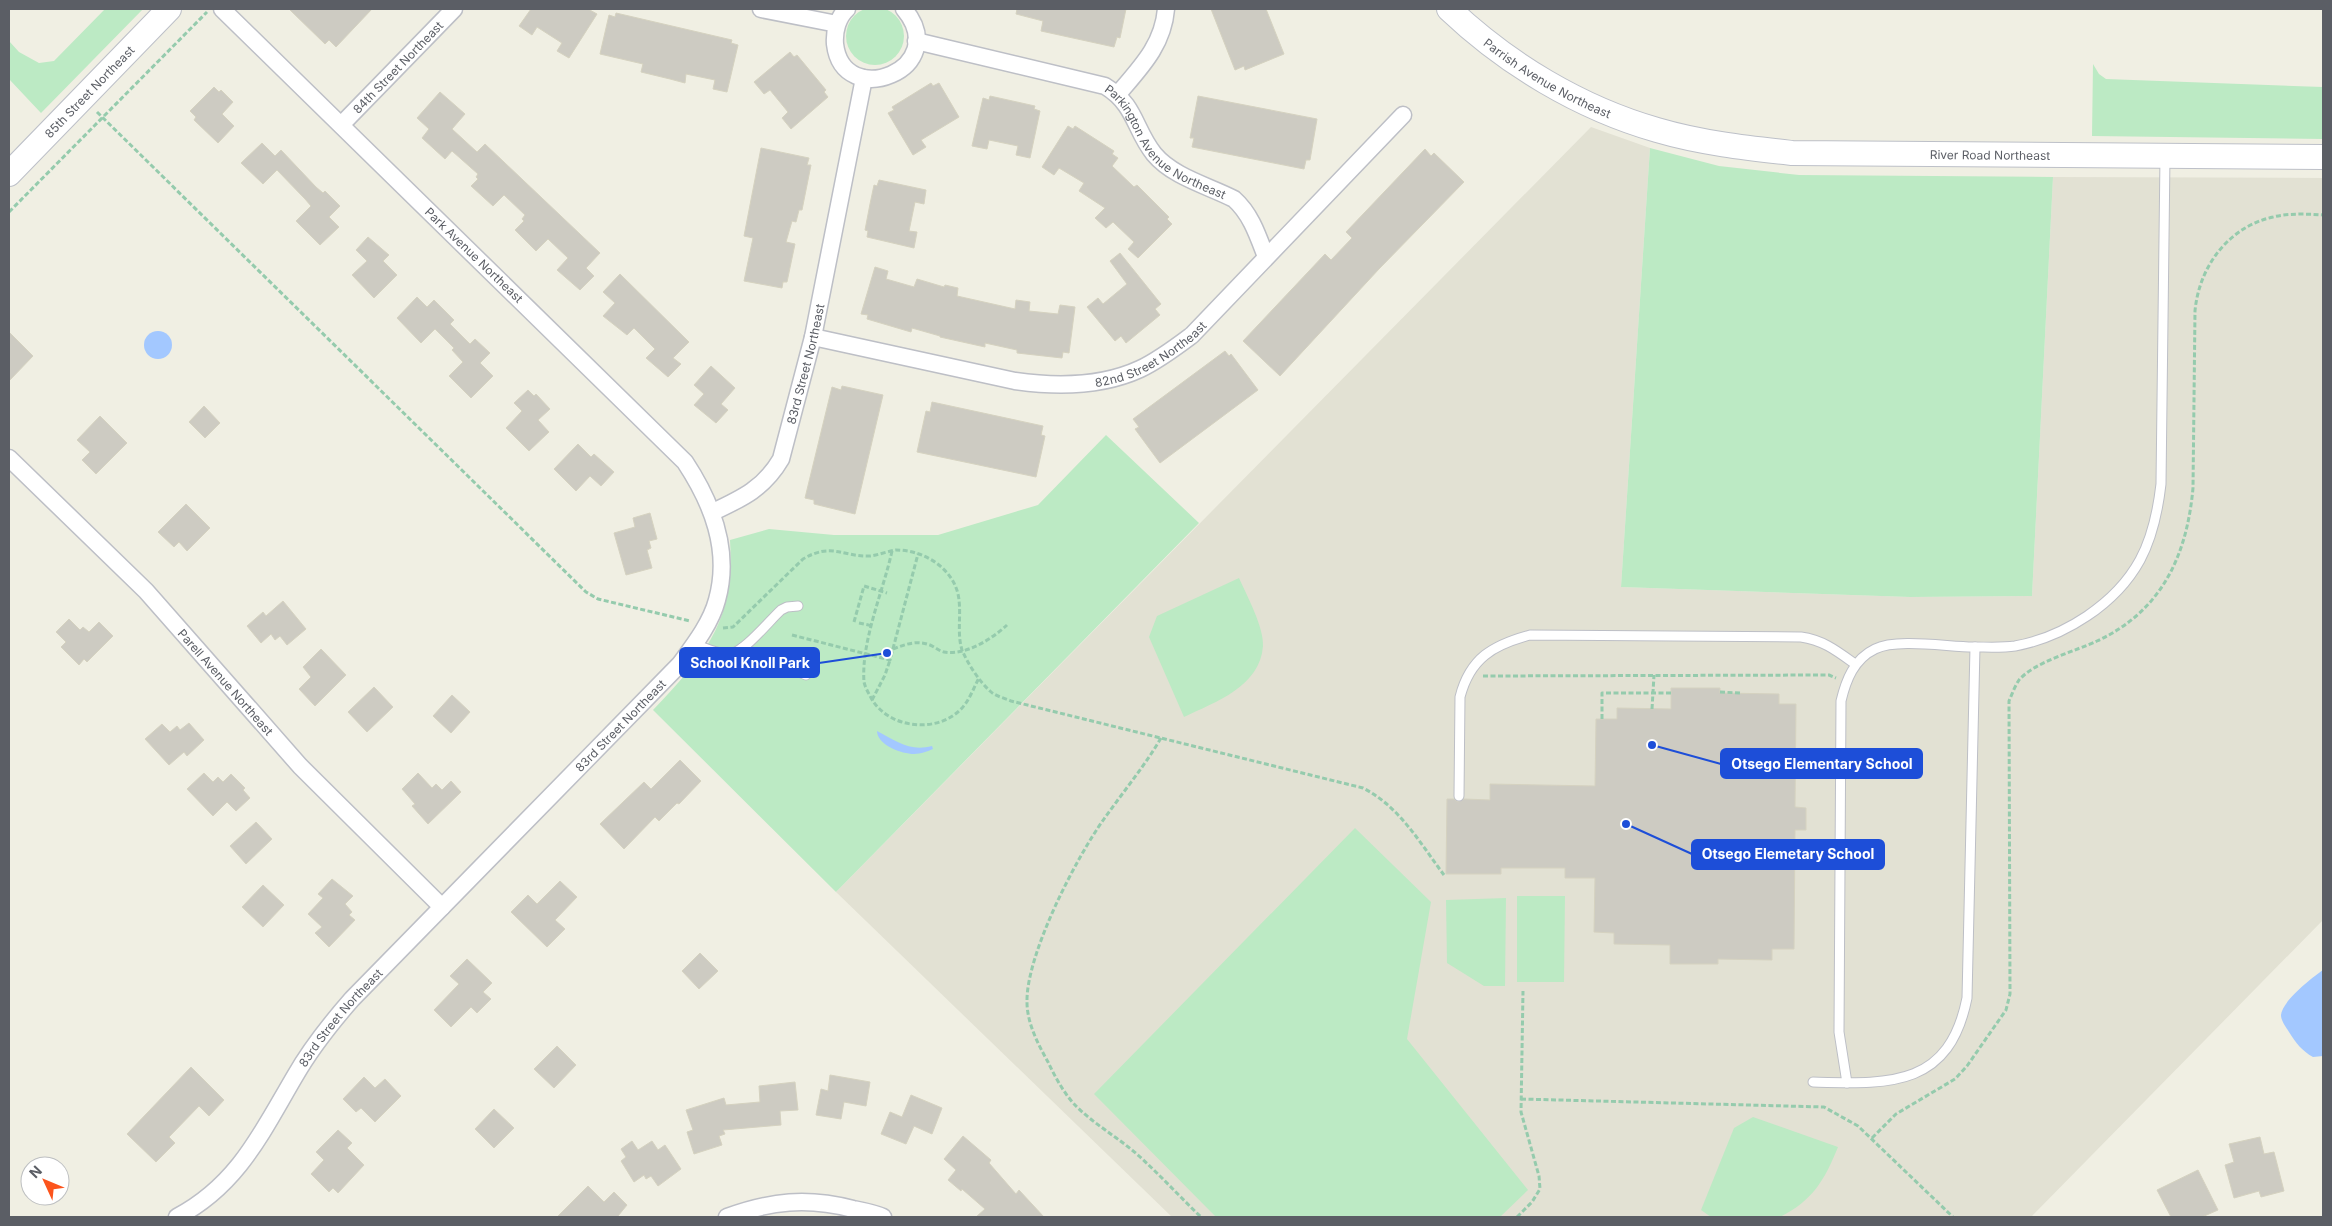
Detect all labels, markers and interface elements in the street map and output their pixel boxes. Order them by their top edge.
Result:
street label: 84th Street Northeast [349,18,446,116]
street label: Parrish Avenue Northeast [1481,35,1613,121]
street label: 85th Street Northeast [41,42,137,141]
street label: Parkington Avenue Northeast [1102,81,1228,202]
street label: River Road Northeast [1930,147,2050,162]
street label: Park Avenue Northeast [422,204,526,306]
street label: 83rd Street Northeast [783,302,827,426]
street label: 82nd Street Northeast [1094,318,1209,390]
street label: Parell Avenue Northeast [175,626,277,738]
callout: School Knoll Park [680,648,819,677]
text: School Knoll Park [690,654,811,671]
street label: 83rd Street Northeast [572,676,669,774]
callout: Otsego Elementary School [1721,749,1922,778]
text: Otsego Elementary School [1731,755,1913,772]
callout: Otsego Elemetary School [1692,840,1884,869]
text: Otsego Elemetary School [1702,845,1874,862]
street label: 83rd Street Northeast [295,965,385,1069]
north arrow [20,1156,70,1206]
text: N [25,1162,45,1181]

